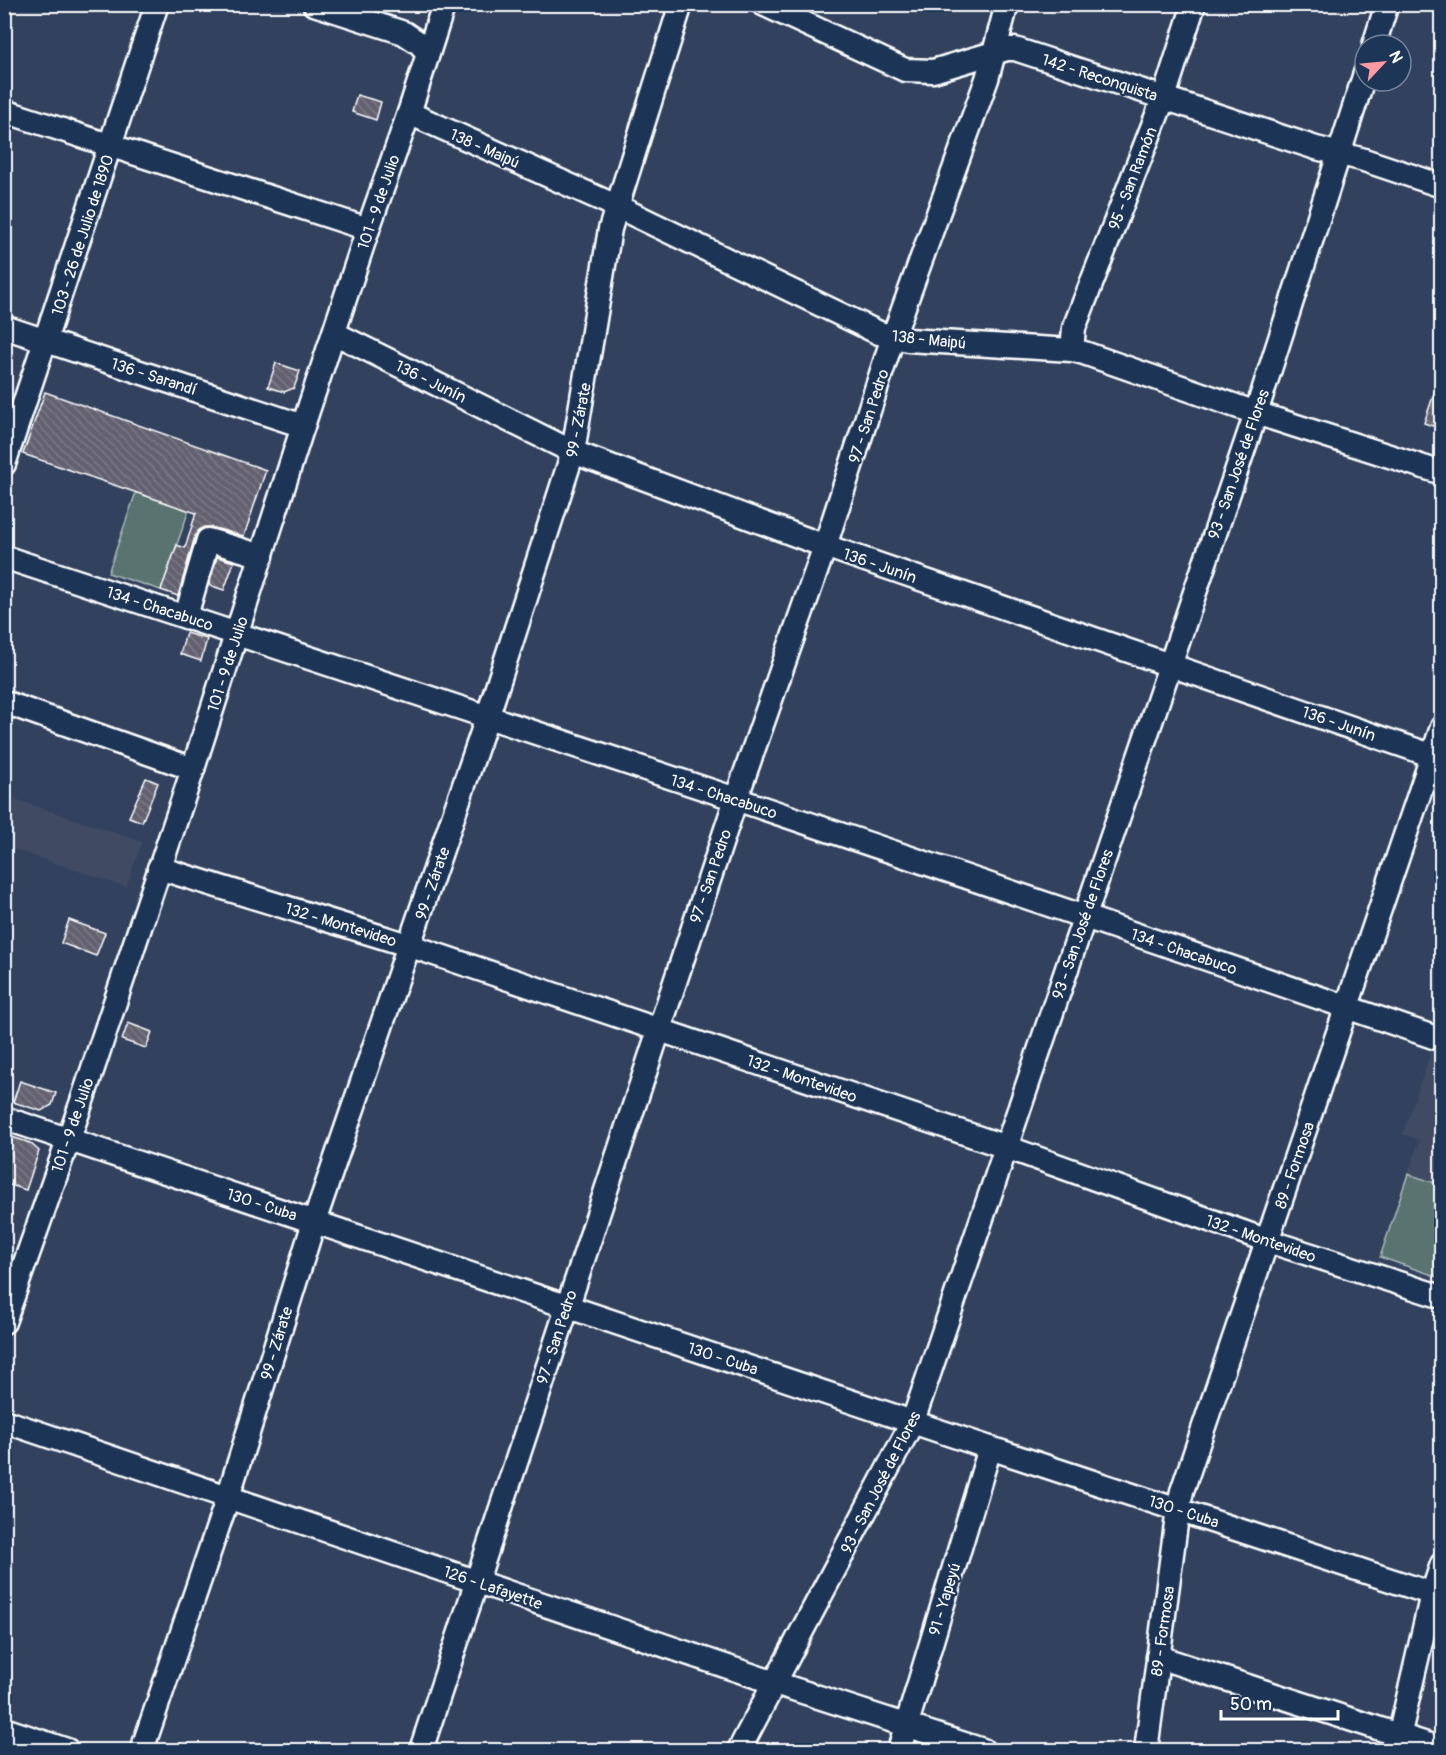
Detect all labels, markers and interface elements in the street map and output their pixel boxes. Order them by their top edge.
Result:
north arrow [1353,33,1413,93]
text: N [1384,48,1407,66]
street label: 142 - Reconquista [1039,50,1160,106]
street label: 95 - San Ramón [1104,124,1162,232]
street label: 138 - Maipú [446,125,523,173]
street label: 103 - 26 de Julio de 1890 [47,152,118,318]
street label: 101 - 9 de Julio [353,152,405,252]
street label: 138 - Maipú [891,326,967,354]
street label: 136 - Sarandí [108,354,199,400]
street label: 136 - Junín [392,356,469,408]
street label: 97 - San Pedro [844,366,894,466]
street label: 99 - Zárate [562,381,596,459]
street label: 93 - San José de Flores [1204,387,1274,542]
street label: 136 - Junín [840,544,919,588]
street label: 134 - Chacabuco [104,582,216,636]
street label: 101 - 9 de Julio [203,614,253,715]
street label: 136 - Junín [1299,702,1378,746]
street label: 134 - Chacabuco [668,770,780,824]
street label: 97 - San Pedro [686,826,736,926]
street label: 99 - Zárate [411,844,455,922]
street label: 93 - San José de Flores [1048,847,1118,1002]
street label: 132 - Montevideo [283,898,399,952]
street label: 134 - Chacabuco [1128,924,1240,980]
street label: 132 - Montevideo [744,1051,860,1107]
street label: 101 - 9 de Julio [47,1075,99,1175]
street label: 89 - Formosa [1271,1119,1319,1211]
street label: 130 - Cuba [224,1184,300,1226]
street label: 132 - Montevideo [1203,1211,1319,1267]
street label: 97 - San Pedro [532,1287,582,1387]
street label: 99 - Zárate [256,1304,298,1382]
street label: 130 - Cuba [685,1338,761,1380]
street label: 93 - San José de Flores [836,1408,925,1557]
street label: 130 - Cuba [1146,1491,1222,1533]
street label: 91 - Yapeyú [924,1561,965,1638]
street label: 126 - Lafayette [441,1562,545,1614]
street label: 89 - Formosa [1147,1585,1179,1677]
scale bar [1221,1683,1338,1721]
text: 50 m [1230,1693,1272,1716]

